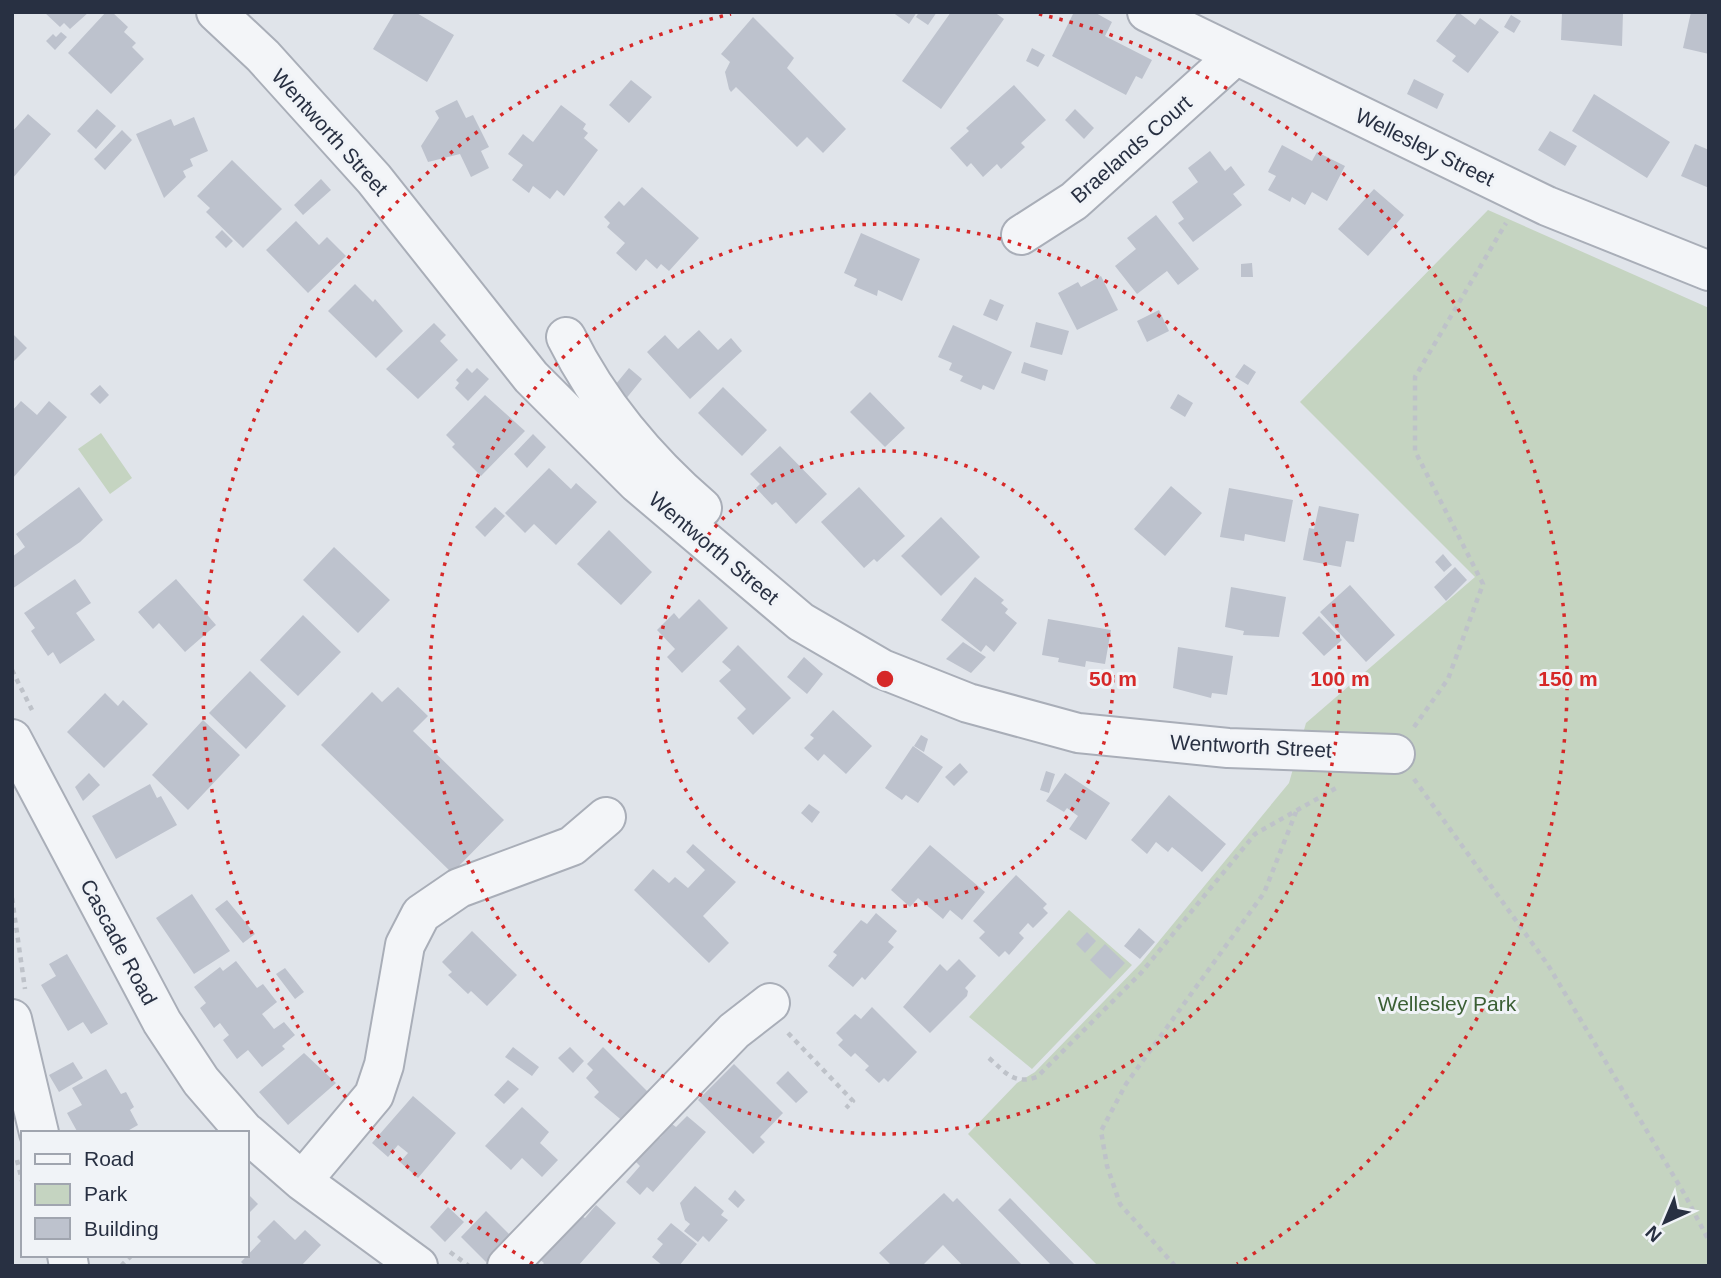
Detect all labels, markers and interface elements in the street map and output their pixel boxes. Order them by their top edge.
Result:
street label: Wentworth Street [267,64,393,200]
street label: Braelands Court [1066,90,1196,207]
street label: Wellesley Street [1352,103,1498,191]
street label: Wentworth Street [645,487,784,609]
centre of rings [873,667,897,691]
text: 50 m [1089,667,1137,690]
text: 100 m [1310,667,1370,690]
text: 150 m [1538,667,1598,690]
street label: Wentworth Street [1170,730,1333,762]
street label: Cascade Road [76,875,162,1009]
park label: Wellesley Park [1378,992,1517,1015]
legend [21,1131,248,1257]
text: Road [84,1147,134,1170]
text: Park [84,1182,128,1205]
north arrow [1630,1187,1700,1257]
text: Building [84,1217,159,1240]
text: N [1641,1222,1666,1246]

